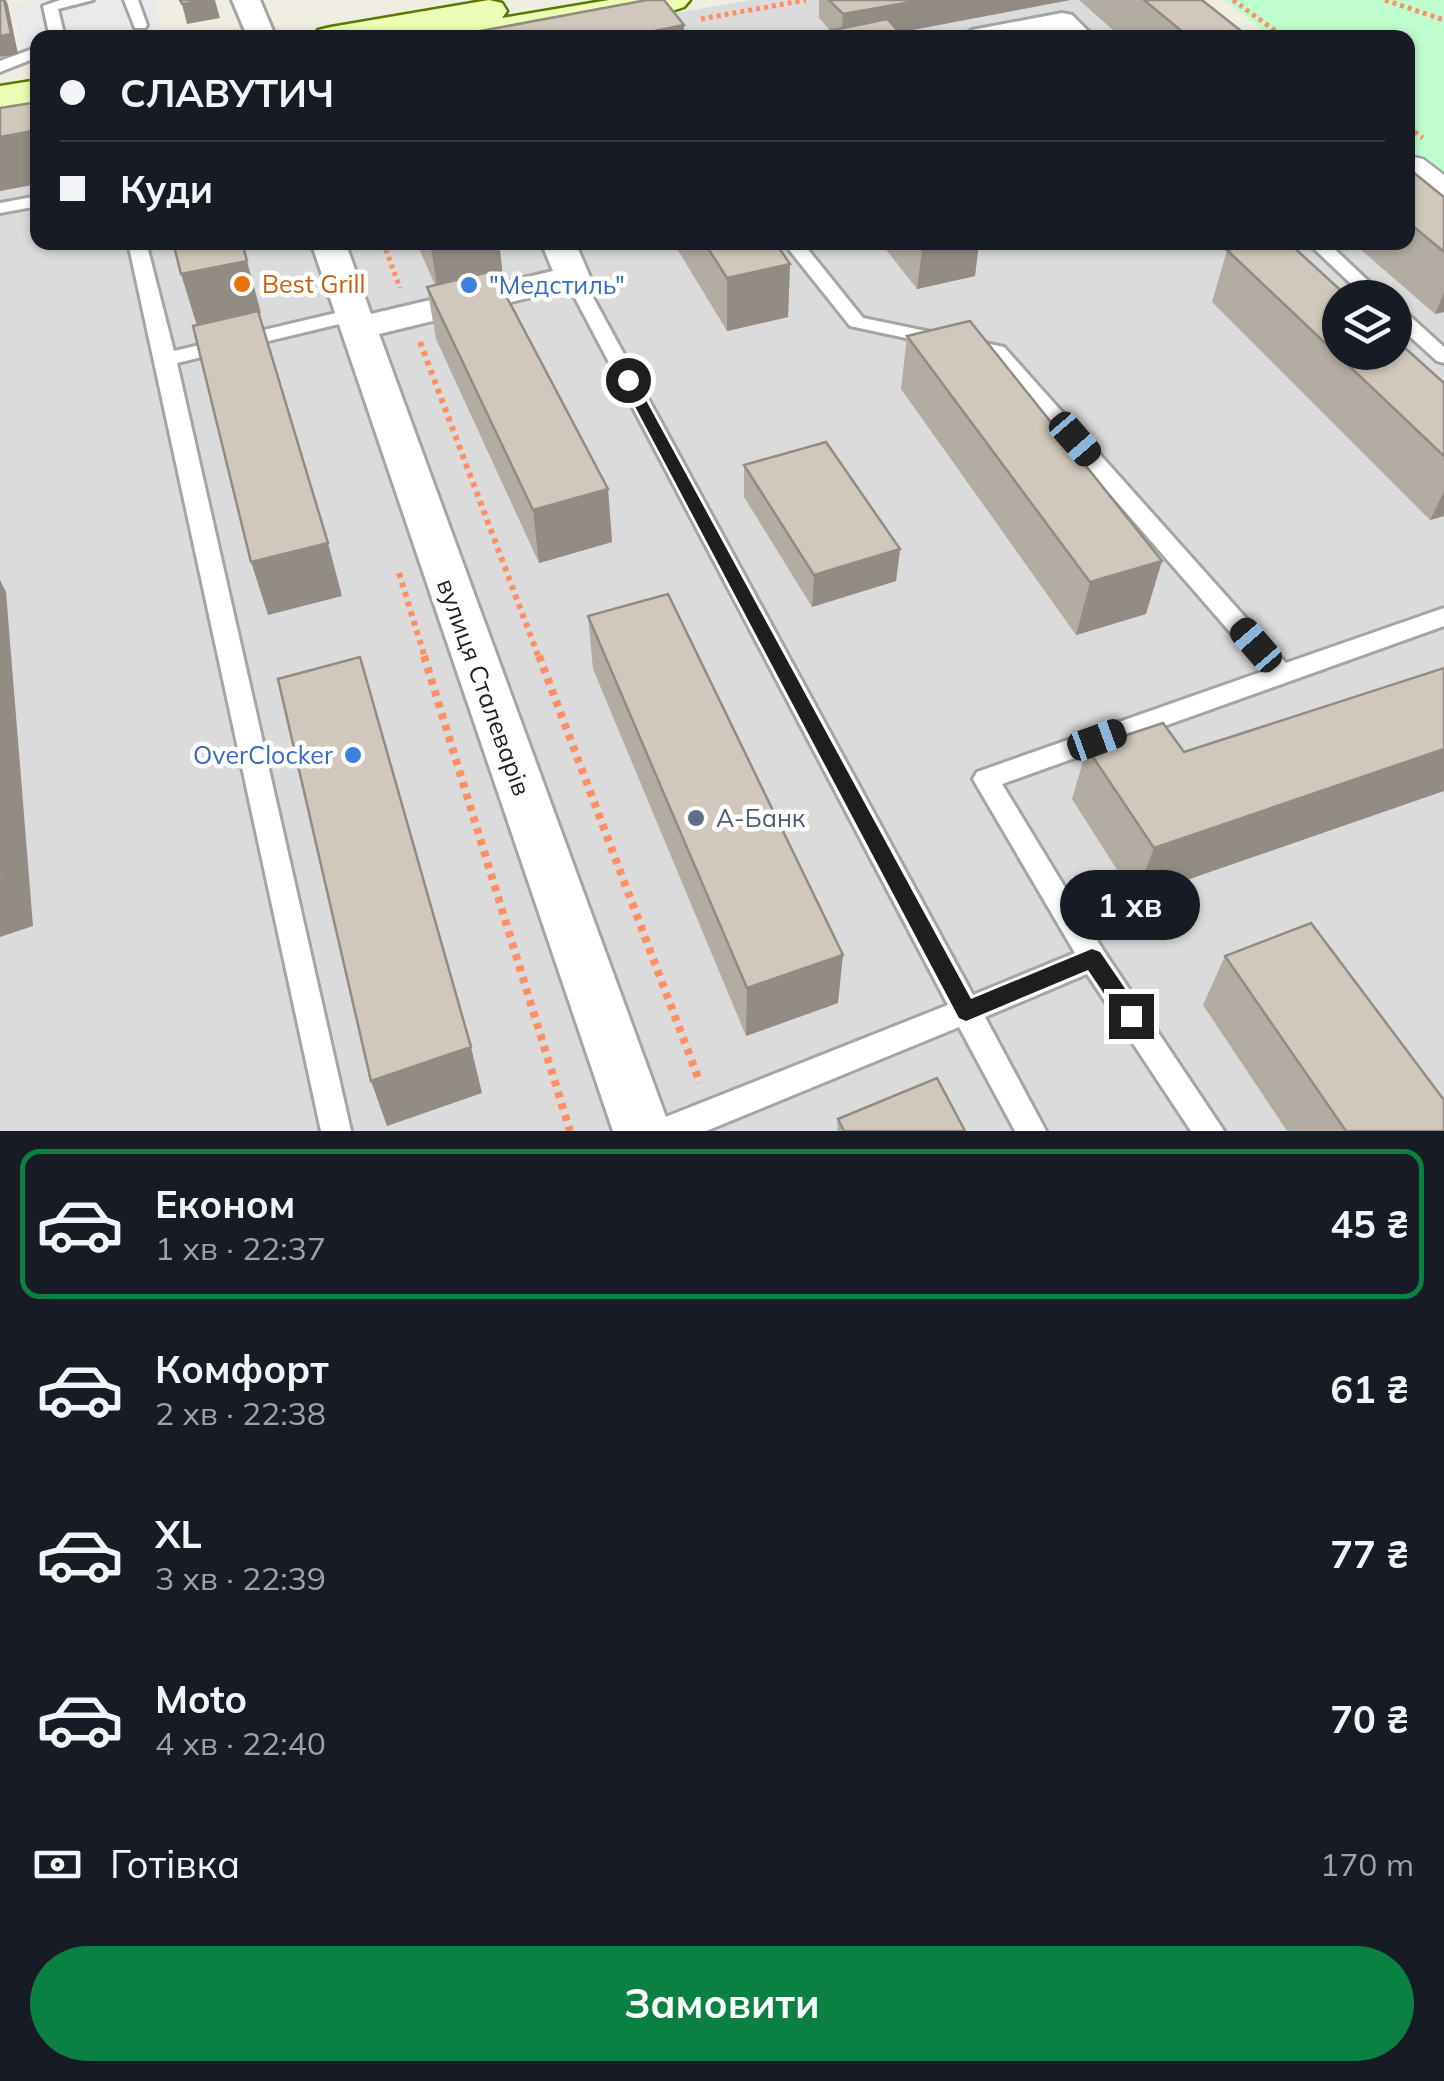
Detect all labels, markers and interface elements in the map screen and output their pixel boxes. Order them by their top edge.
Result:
text: СЛАВУТИЧ [120,69,334,117]
text: Куди [120,165,213,213]
place label: Best Grill [262,268,365,299]
place label: "Медстиль" [489,269,625,300]
marker: Best Grill [231,273,253,295]
marker: "Медстиль" [458,274,480,296]
map controls [1322,280,1412,370]
button: layers [1322,280,1412,370]
route start [606,358,651,403]
car [1044,407,1106,471]
street label: вулиця Сталеварів [431,574,538,800]
car [1225,613,1287,677]
car [1064,716,1130,764]
place label: OverClocker [193,739,333,770]
marker: OverClocker [342,744,364,766]
place label: А-Банк [716,802,806,833]
marker: А-Банк [685,807,707,829]
callout: 1 хв [1061,871,1201,941]
text: 1 хв [1098,885,1162,925]
route end [1109,994,1154,1039]
icon: car [35,1179,125,1269]
text: Економ [155,1180,295,1228]
text: 45 ₴ [1330,1200,1409,1248]
text: 1 хв · 22:37 [155,1228,326,1268]
icon: car [35,1344,125,1434]
text: Комфорт [155,1345,329,1393]
text: 61 ₴ [1330,1365,1409,1413]
text: 2 хв · 22:38 [155,1393,326,1433]
icon: car [35,1509,125,1599]
text: XL [155,1510,202,1558]
text: 77 ₴ [1330,1530,1409,1578]
text: 3 хв · 22:39 [155,1558,326,1598]
icon: car [35,1674,125,1764]
text: Moto [155,1675,247,1723]
text: 70 ₴ [1330,1695,1409,1743]
text: 4 хв · 22:40 [155,1723,326,1763]
icon: cash [30,1837,85,1892]
text: Готівка [110,1840,240,1888]
text: 170 m [1320,1844,1414,1884]
button: Замовити [30,1946,1414,2061]

